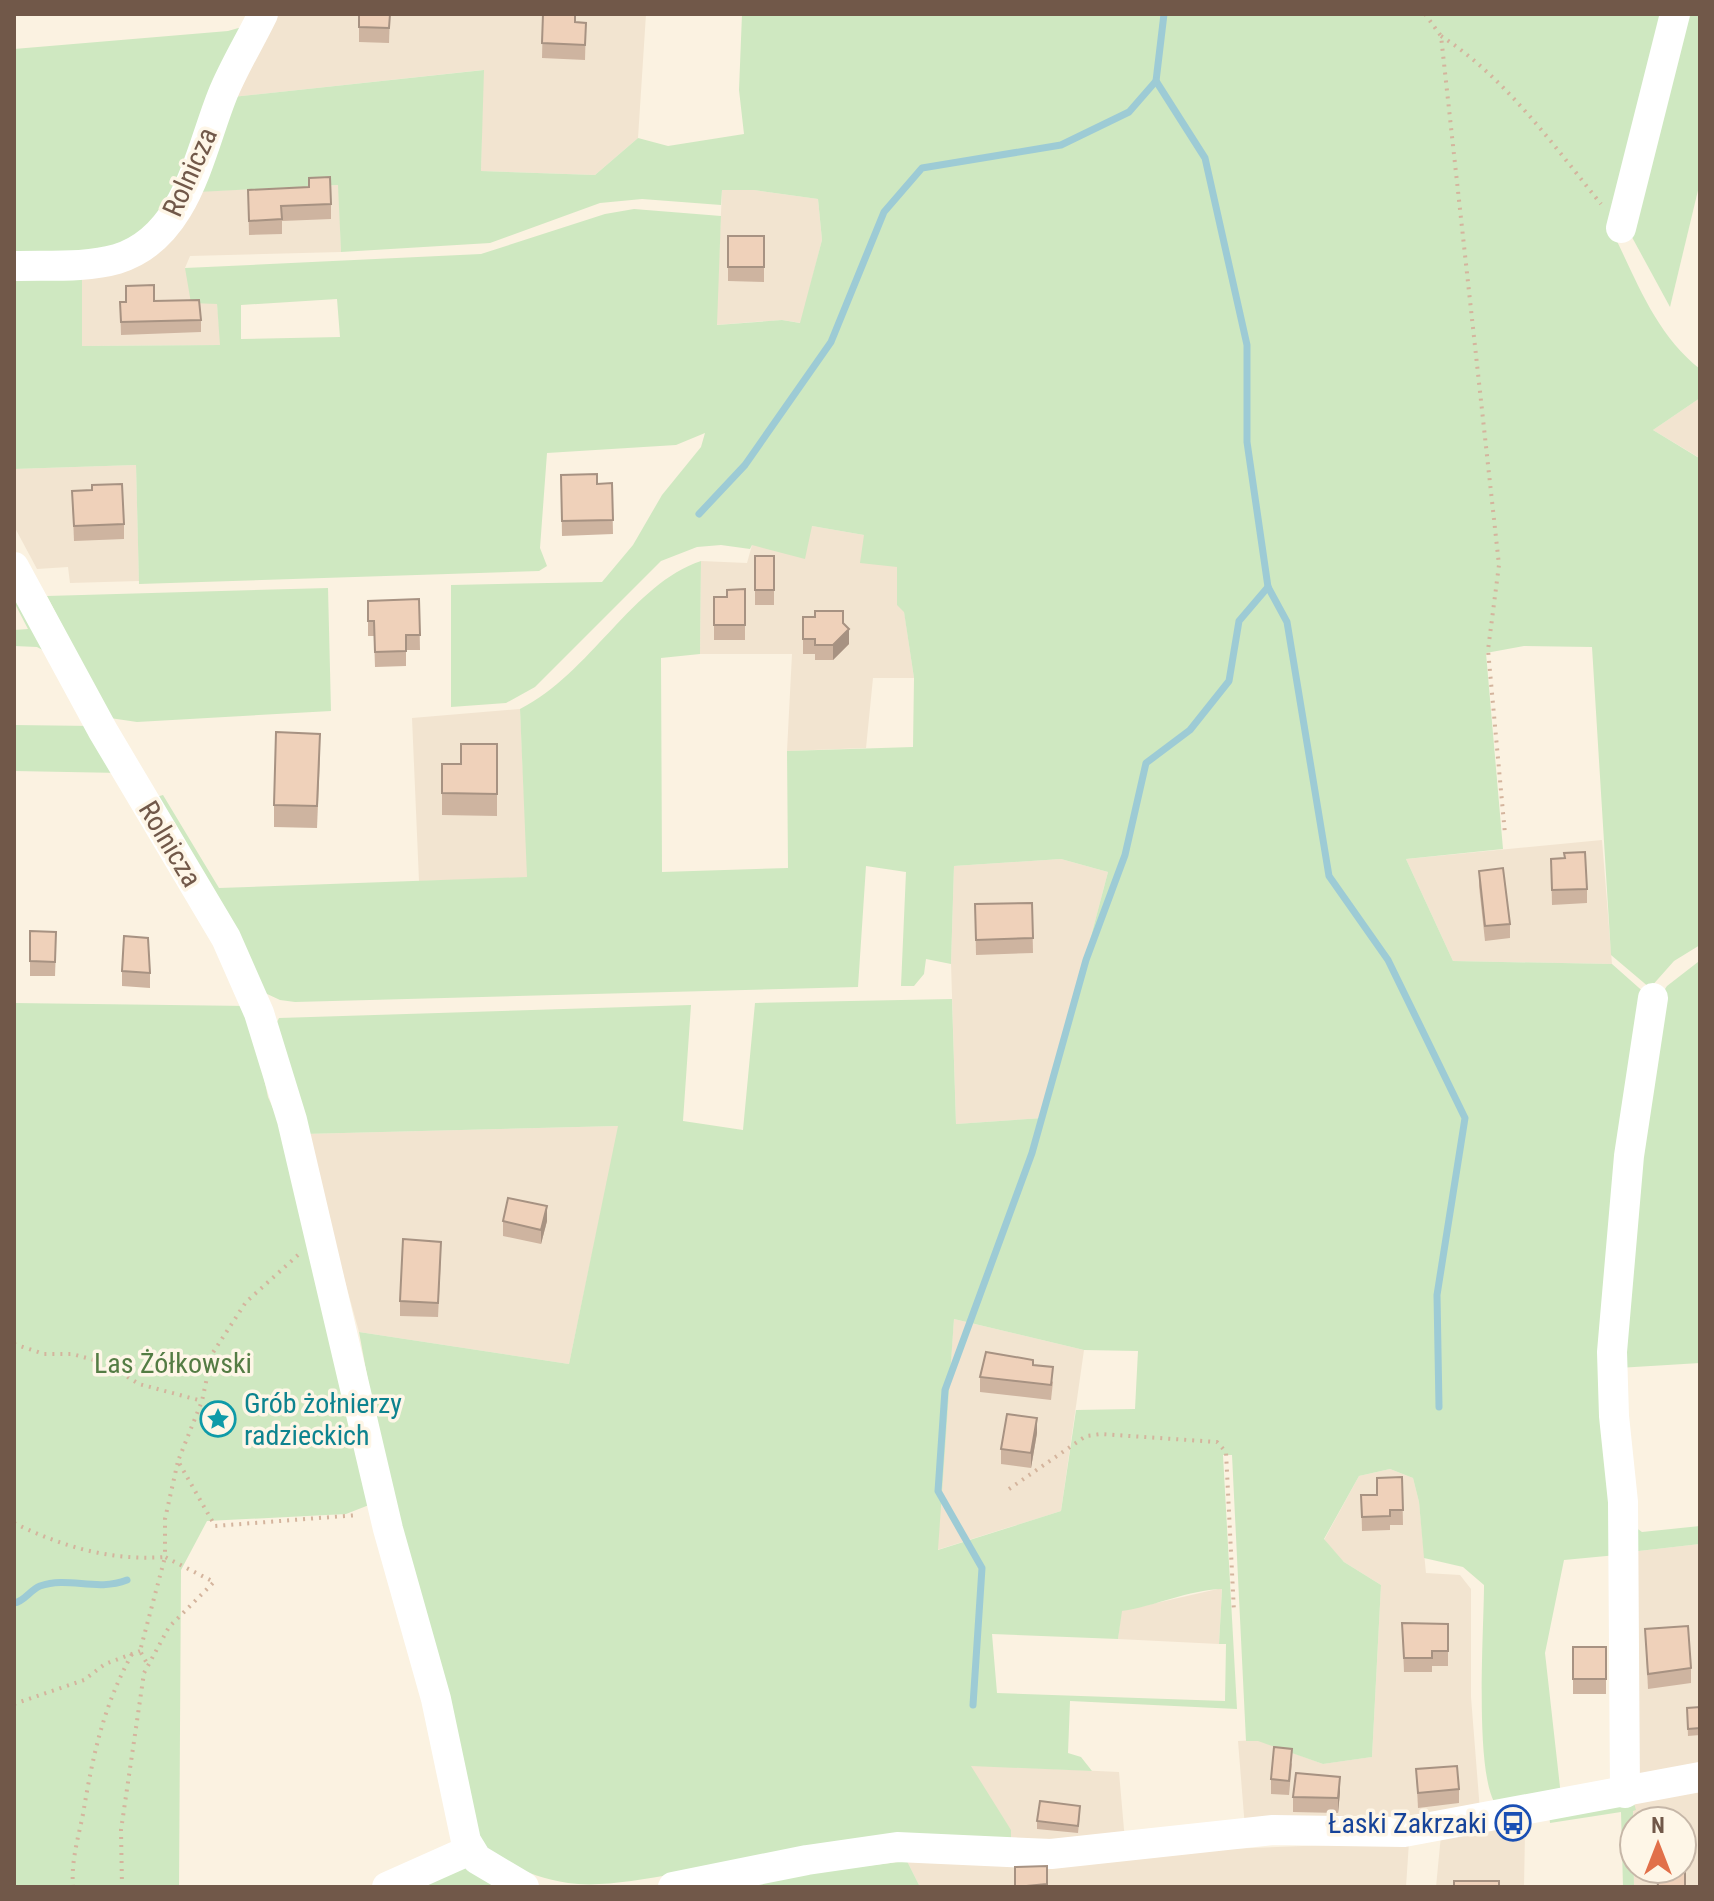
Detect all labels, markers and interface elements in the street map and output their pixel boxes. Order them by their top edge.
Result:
street label: Rolnicza [156,122,224,222]
street label: Rolnicza [132,795,208,893]
park label: Las Żółkowski [94,1347,252,1380]
place label: Grób żołnierzy radzieckich [244,1387,402,1452]
place icon: Grób żołnierzy radzieckich [199,1400,237,1438]
bus stop icon: Łaski Zakrzaki [1494,1804,1532,1842]
north arrow [1618,1805,1698,1885]
place label: Łaski Zakrzaki [1328,1807,1487,1840]
text: N [1651,1813,1665,1838]

